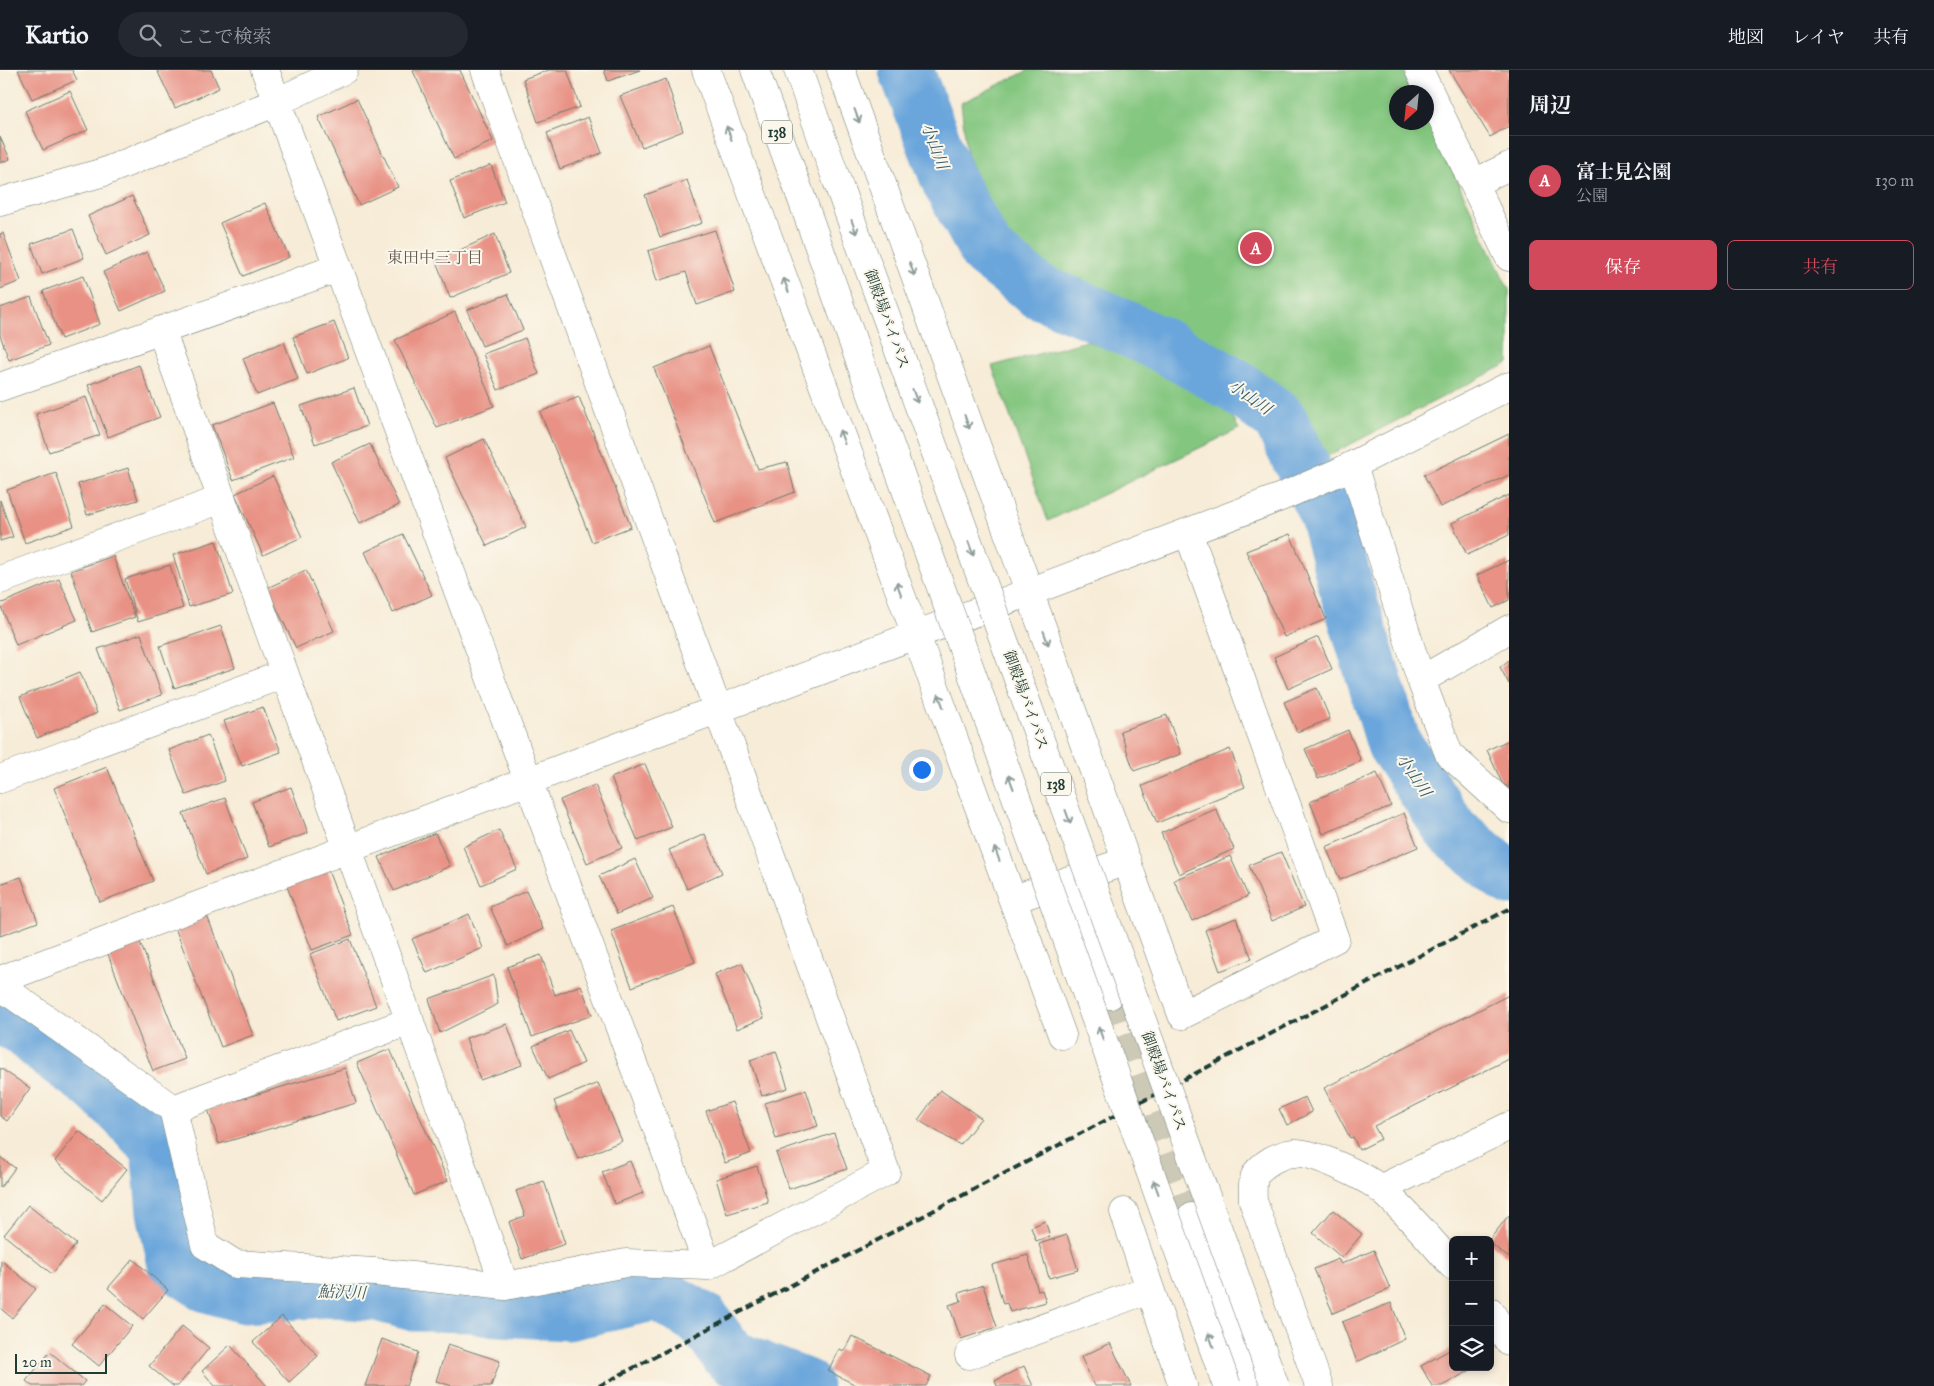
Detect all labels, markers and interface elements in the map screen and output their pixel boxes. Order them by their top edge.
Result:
search box [118,12,468,57]
text: Kartio [25,20,88,50]
icon: search [136,21,164,49]
text: ここで検索 [176,25,271,48]
text: 地図 [1728,26,1764,48]
text: レイヤ [1792,26,1845,48]
text: 共有 [1873,26,1909,48]
north arrow [1389,85,1434,130]
text: 周辺 [1529,92,1571,118]
one-way arrow [853,108,862,123]
water label: 小山川 [918,120,953,174]
road number: 138 [762,121,792,144]
one-way arrow [724,125,733,141]
text: 富士見公園 [1576,160,1671,183]
text: A [1540,171,1550,190]
text: 130 m [1875,171,1914,190]
text: 公園 [1576,186,1608,205]
one-way arrow [850,219,859,234]
pin: A [1240,229,1272,267]
button: 保存 [1529,240,1717,290]
button: 共有 [1727,240,1914,290]
district label: 東田中三丁目 [387,248,483,267]
one-way arrow [908,261,917,276]
street label: 御殿場バイパス [861,267,913,371]
one-way arrow [781,278,790,293]
water label: 小山川 [1225,375,1277,420]
one-way arrow [911,388,920,403]
one-way arrow [963,413,972,429]
one-way arrow [837,430,847,445]
one-way arrow [967,541,976,556]
one-way arrow [894,582,903,598]
one-way arrow [1042,630,1051,645]
street label: 御殿場バイパス [1000,648,1052,752]
one-way arrow [936,694,945,709]
water label: 小山川 [1393,750,1436,802]
your location [909,757,935,783]
road number: 138 [1041,772,1071,796]
one-way arrow [1006,775,1015,791]
one-way arrow [1064,809,1073,824]
one-way arrow [992,846,1001,862]
one-way arrow [1096,1027,1105,1042]
street label: 御殿場バイパス [1138,1029,1190,1133]
one-way arrow [1151,1180,1160,1195]
map controls [1449,1236,1494,1371]
button: + [1449,1236,1494,1281]
button: − [1449,1281,1494,1326]
water label: 鮎沢川 [318,1282,368,1302]
button: layers [1449,1326,1494,1371]
one-way arrow [1206,1333,1215,1348]
scale bar [15,1351,108,1374]
text: 20 m [22,1354,52,1371]

